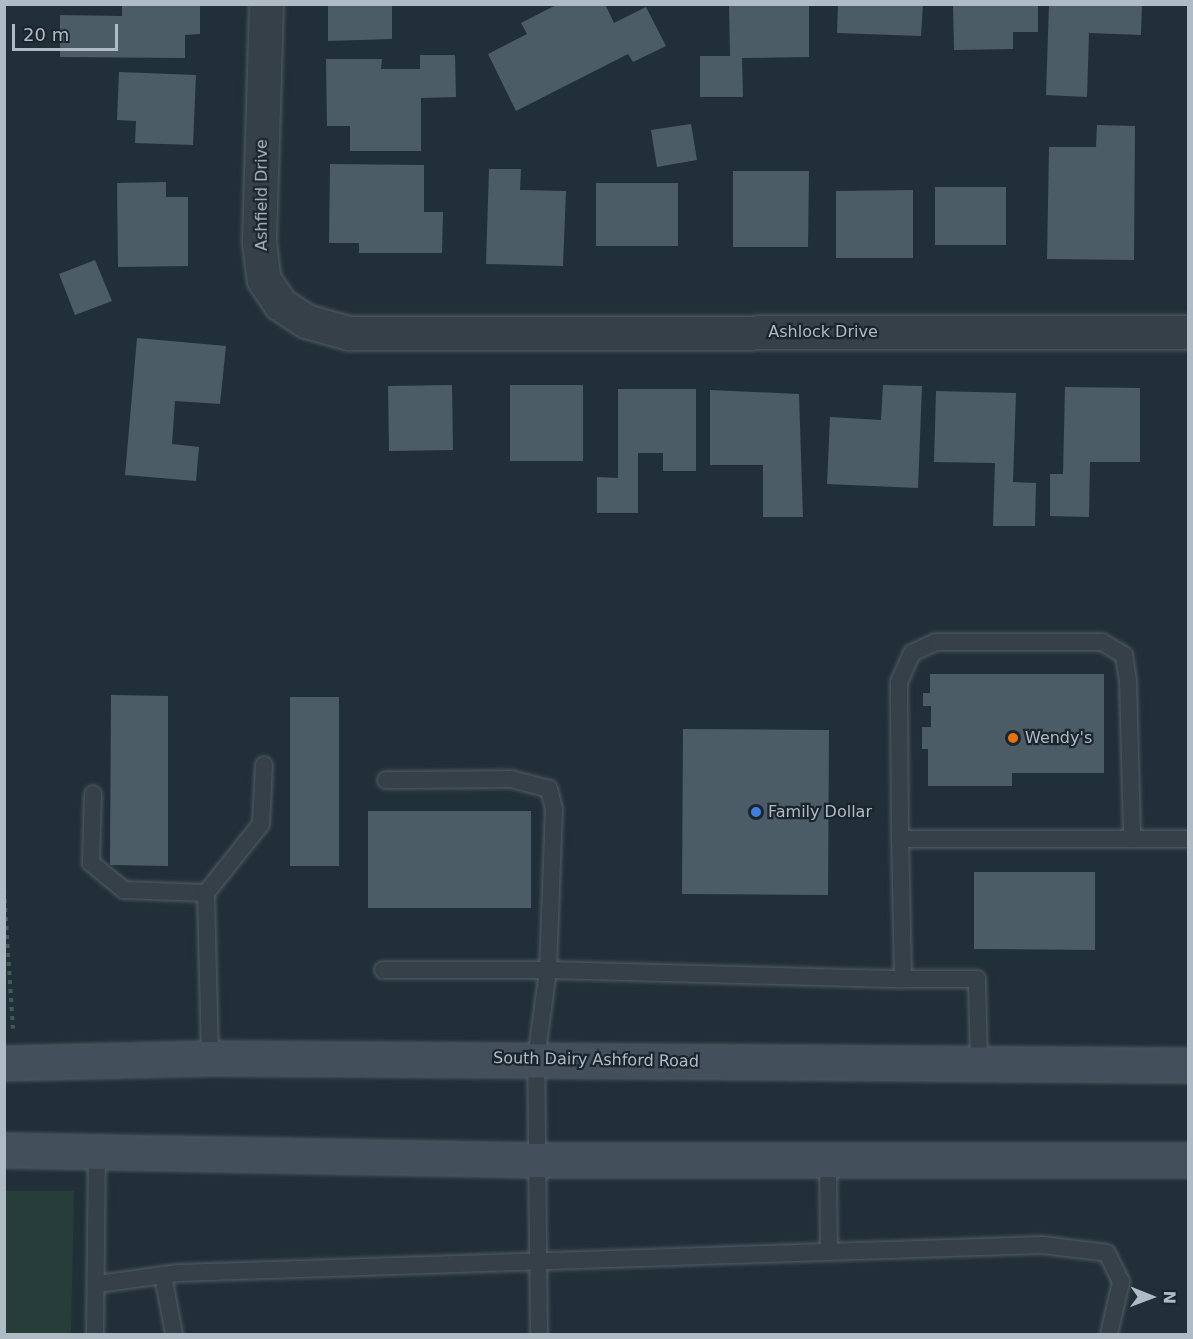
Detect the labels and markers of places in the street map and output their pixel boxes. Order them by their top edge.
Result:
place label: Wendy's [1025,728,1092,748]
marker: Wendy's [1006,731,1020,745]
place label: Family Dollar [768,802,872,822]
marker: Family Dollar [749,805,763,819]

